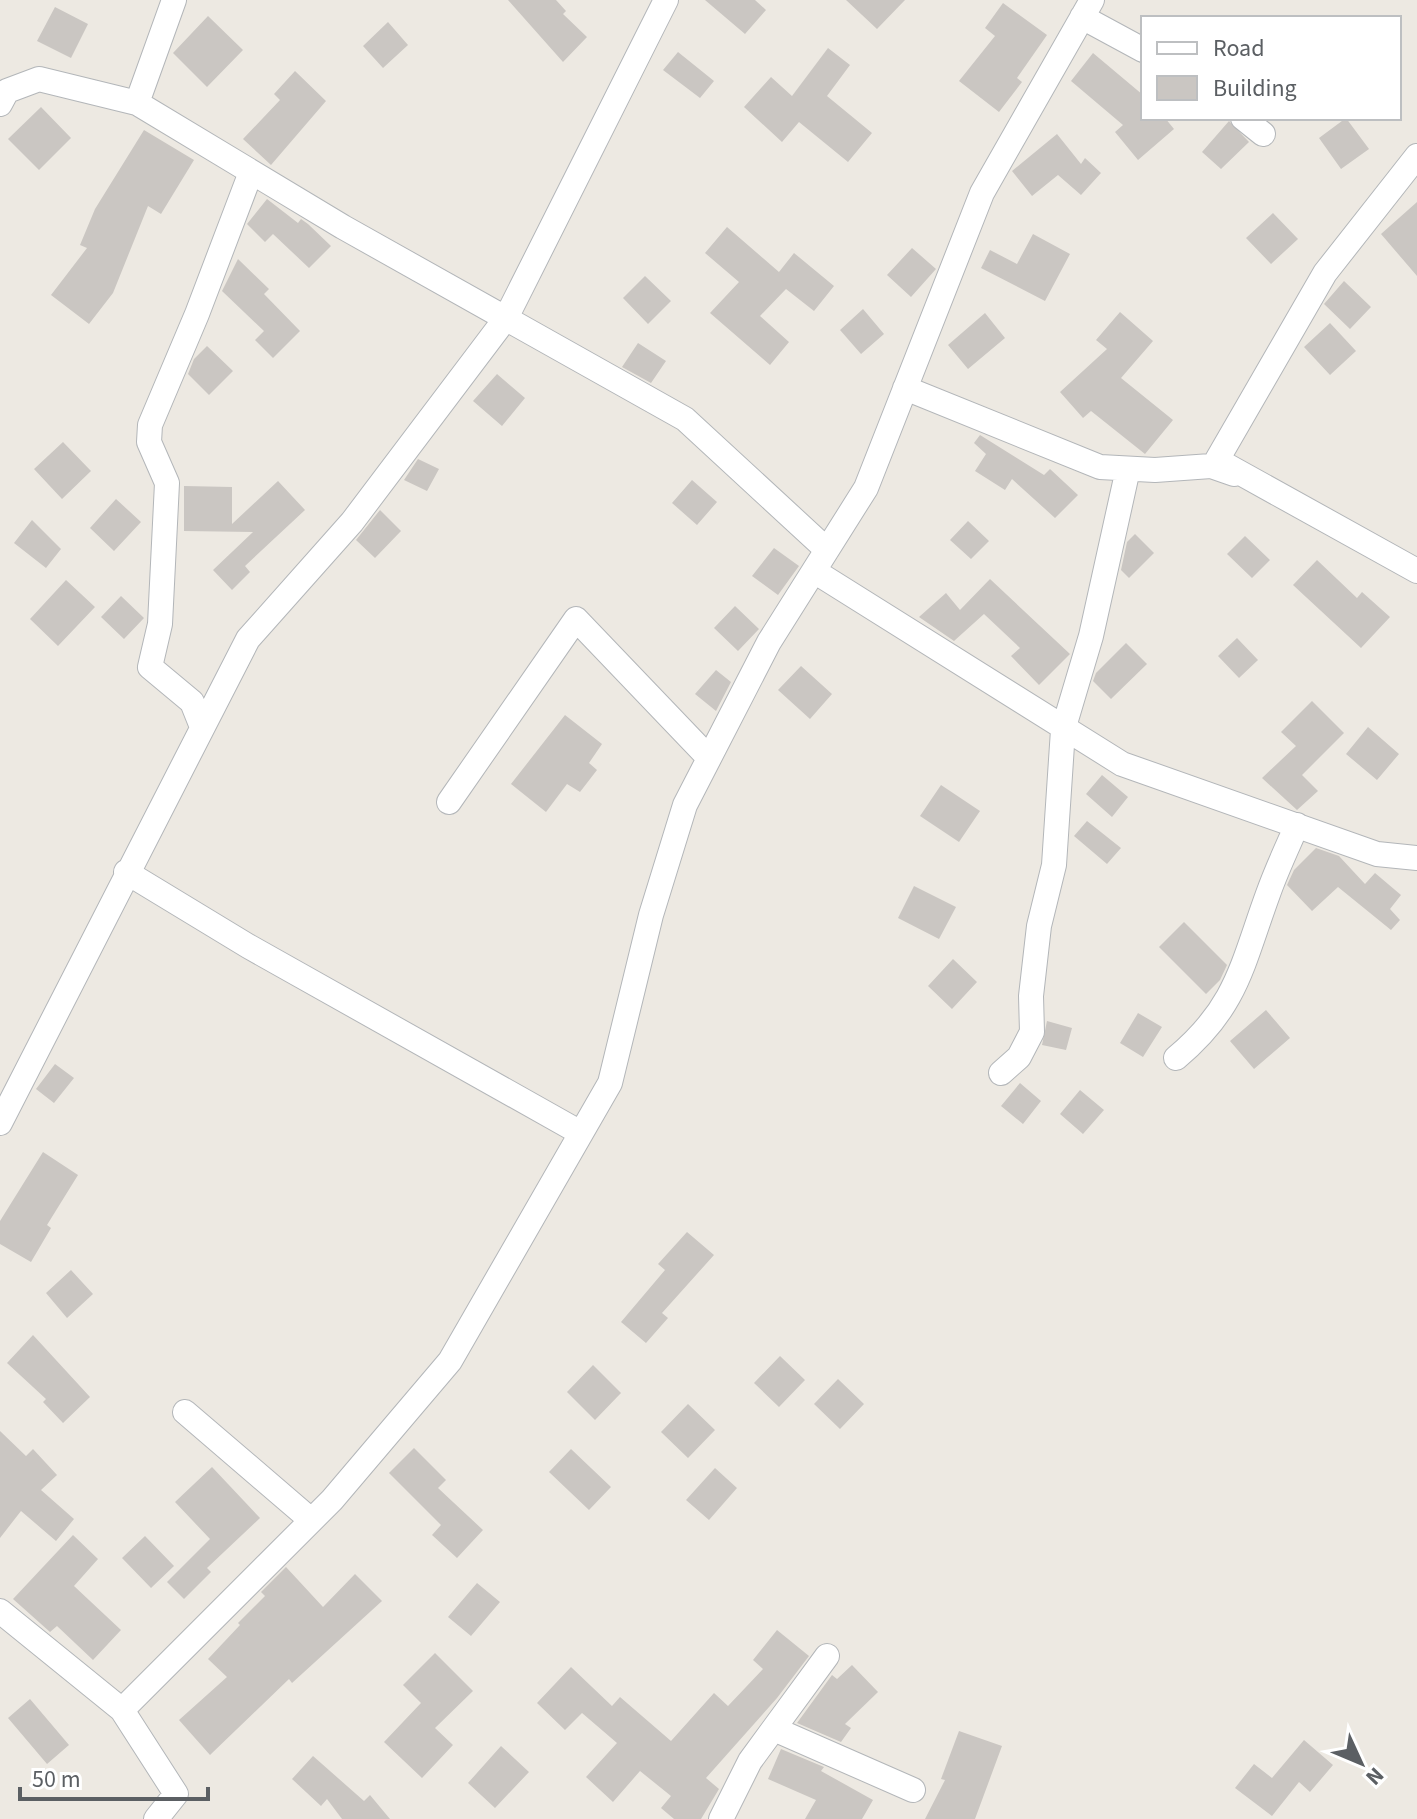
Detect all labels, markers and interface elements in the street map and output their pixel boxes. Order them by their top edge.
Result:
legend [1141,16,1401,120]
text: Road [1213,31,1265,66]
text: Building [1213,71,1297,106]
north arrow [1321,1723,1401,1803]
scale bar [20,1751,208,1801]
text: N [1358,1760,1391,1793]
text: 50 m [32,1762,81,1797]

